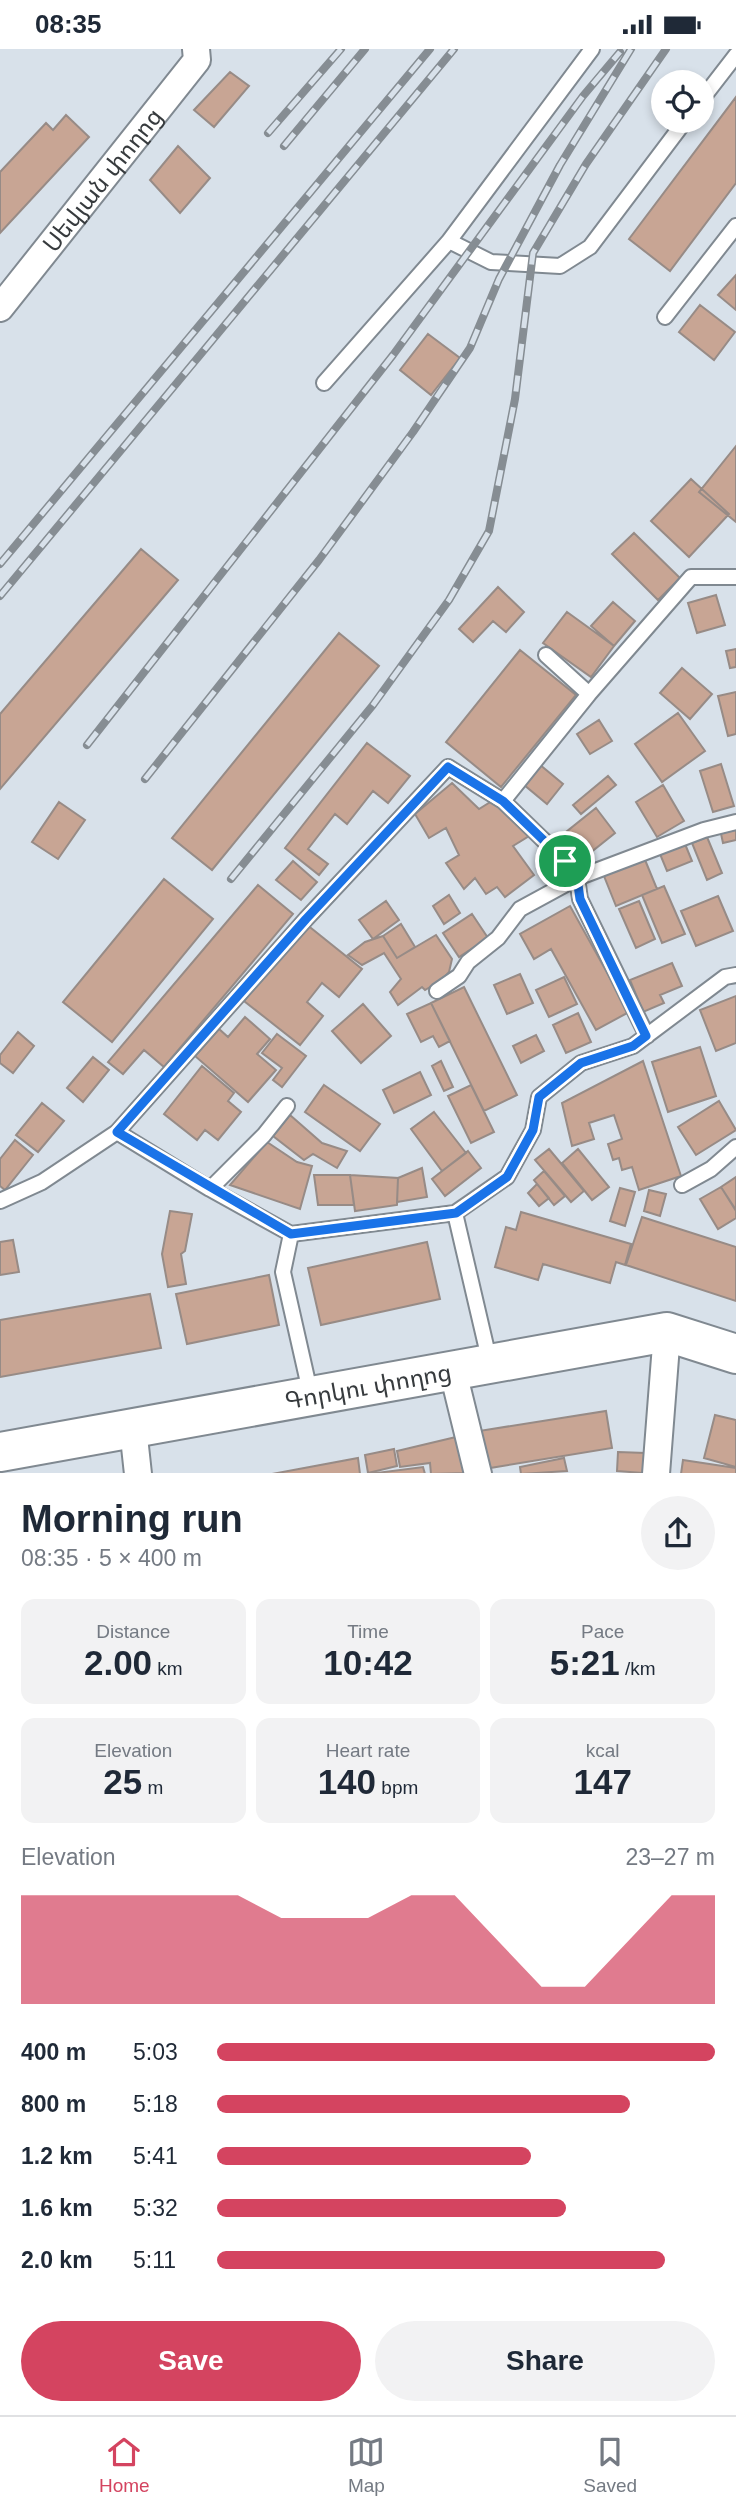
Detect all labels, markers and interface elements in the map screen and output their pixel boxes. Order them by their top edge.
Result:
text: 08:35 [35,9,102,39]
map controls [651,70,714,133]
button: locate [651,70,714,133]
street label: Սեվյան փողոց [37,102,168,257]
pin [535,831,595,891]
icon: arrive [546,842,584,880]
street label: Գորկու փողոց [283,1358,454,1414]
button: share [641,1496,715,1570]
text: Morning run [21,1498,243,1540]
text: 08:35 · 5 × 400 m [21,1545,202,1571]
text: Distance [96,1621,170,1642]
text: Time [347,1621,389,1642]
text: Pace [581,1621,624,1642]
text: 2.00 [84,1643,152,1682]
text: 10:42 [323,1643,413,1682]
text: 5:21 [550,1643,620,1682]
text: km [152,1658,183,1679]
text: /km [620,1658,656,1679]
text: Elevation [94,1740,172,1761]
text: Heart rate [326,1740,410,1761]
text: kcal [586,1740,620,1761]
text: 25 [103,1762,142,1801]
text: 140 [318,1762,376,1801]
text: 147 [573,1762,632,1801]
text: m [142,1777,163,1798]
text: bpm [376,1777,418,1798]
text: Elevation [21,1844,116,1870]
text: 23–27 m [625,1844,715,1870]
text: 400 m [21,2039,86,2065]
text: 5:03 [133,2039,178,2065]
text: 800 m [21,2091,86,2117]
text: 5:18 [133,2091,178,2117]
text: 1.2 km [21,2143,93,2169]
text: 5:41 [133,2143,178,2169]
text: 1.6 km [21,2195,93,2221]
text: 5:32 [133,2195,178,2221]
text: 2.0 km [21,2247,93,2273]
text: 5:11 [133,2247,176,2273]
button: Save [21,2321,361,2401]
button: Share [375,2321,715,2401]
tab: Home [99,2433,150,2497]
tab: Map [347,2433,385,2497]
tab: Saved [583,2433,637,2497]

